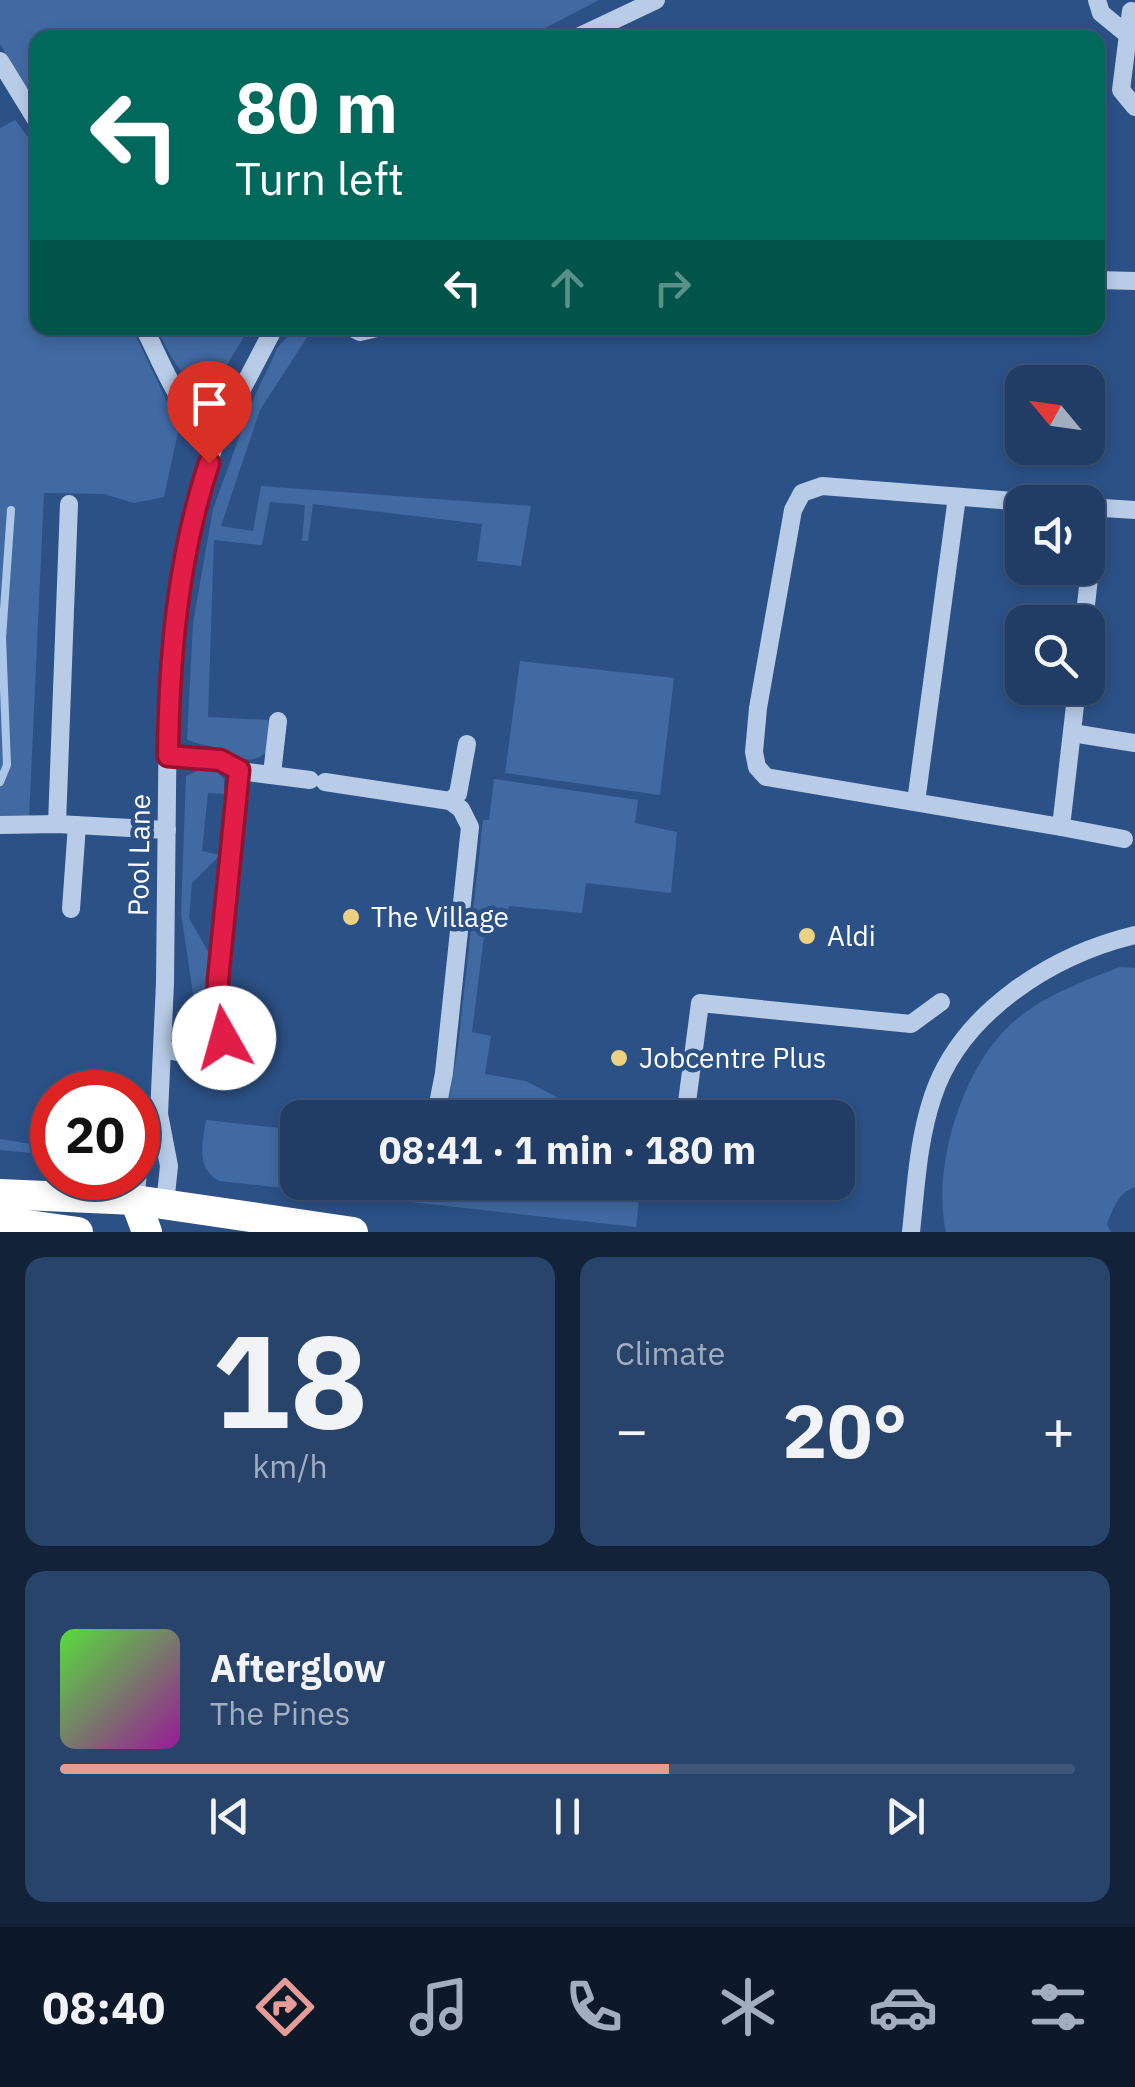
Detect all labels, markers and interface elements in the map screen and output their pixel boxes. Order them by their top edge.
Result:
text: 80 m [235,61,398,152]
icon: left [70,70,200,200]
text: Turn left [235,149,404,207]
icon: left [435,260,490,315]
icon: ahead [540,260,595,315]
icon: right [645,260,700,315]
pin [167,361,252,464]
north arrow [1005,365,1105,465]
map controls [1005,365,1105,705]
icon: arrive [182,376,237,431]
button: sound [1005,485,1105,585]
button: search [1005,605,1105,705]
street label: Pool Lane [119,794,158,916]
place label: The Village [371,898,509,935]
marker: The Village [340,906,362,928]
place label: Aldi [827,917,876,954]
marker: Aldi [796,925,818,947]
position arrow [172,986,276,1090]
place label: Jobcentre Plus [639,1039,826,1076]
marker: Jobcentre Plus [608,1047,630,1069]
speed limit sign: 20 [30,1070,160,1200]
text: 08:41 · 1 min · 180 m [379,1125,756,1174]
text: 18 [212,1295,368,1464]
text: Climate [615,1332,725,1374]
text: 20° [782,1381,908,1479]
text: − [615,1394,648,1465]
text: + [1042,1394,1075,1465]
text: km/h [252,1445,328,1487]
text: Afterglow [210,1643,386,1692]
text: The Pines [210,1692,350,1734]
icon: previous [202,1789,257,1844]
icon: pause [540,1789,595,1844]
icon: next [878,1789,933,1844]
icon: directions [250,1972,320,2042]
icon: music [404,1972,474,2042]
icon: phone [559,1972,629,2042]
icon: climate [713,1972,783,2042]
icon: car [868,1972,938,2042]
icon: filters [1023,1972,1093,2042]
text: 08:40 [42,1978,165,2036]

